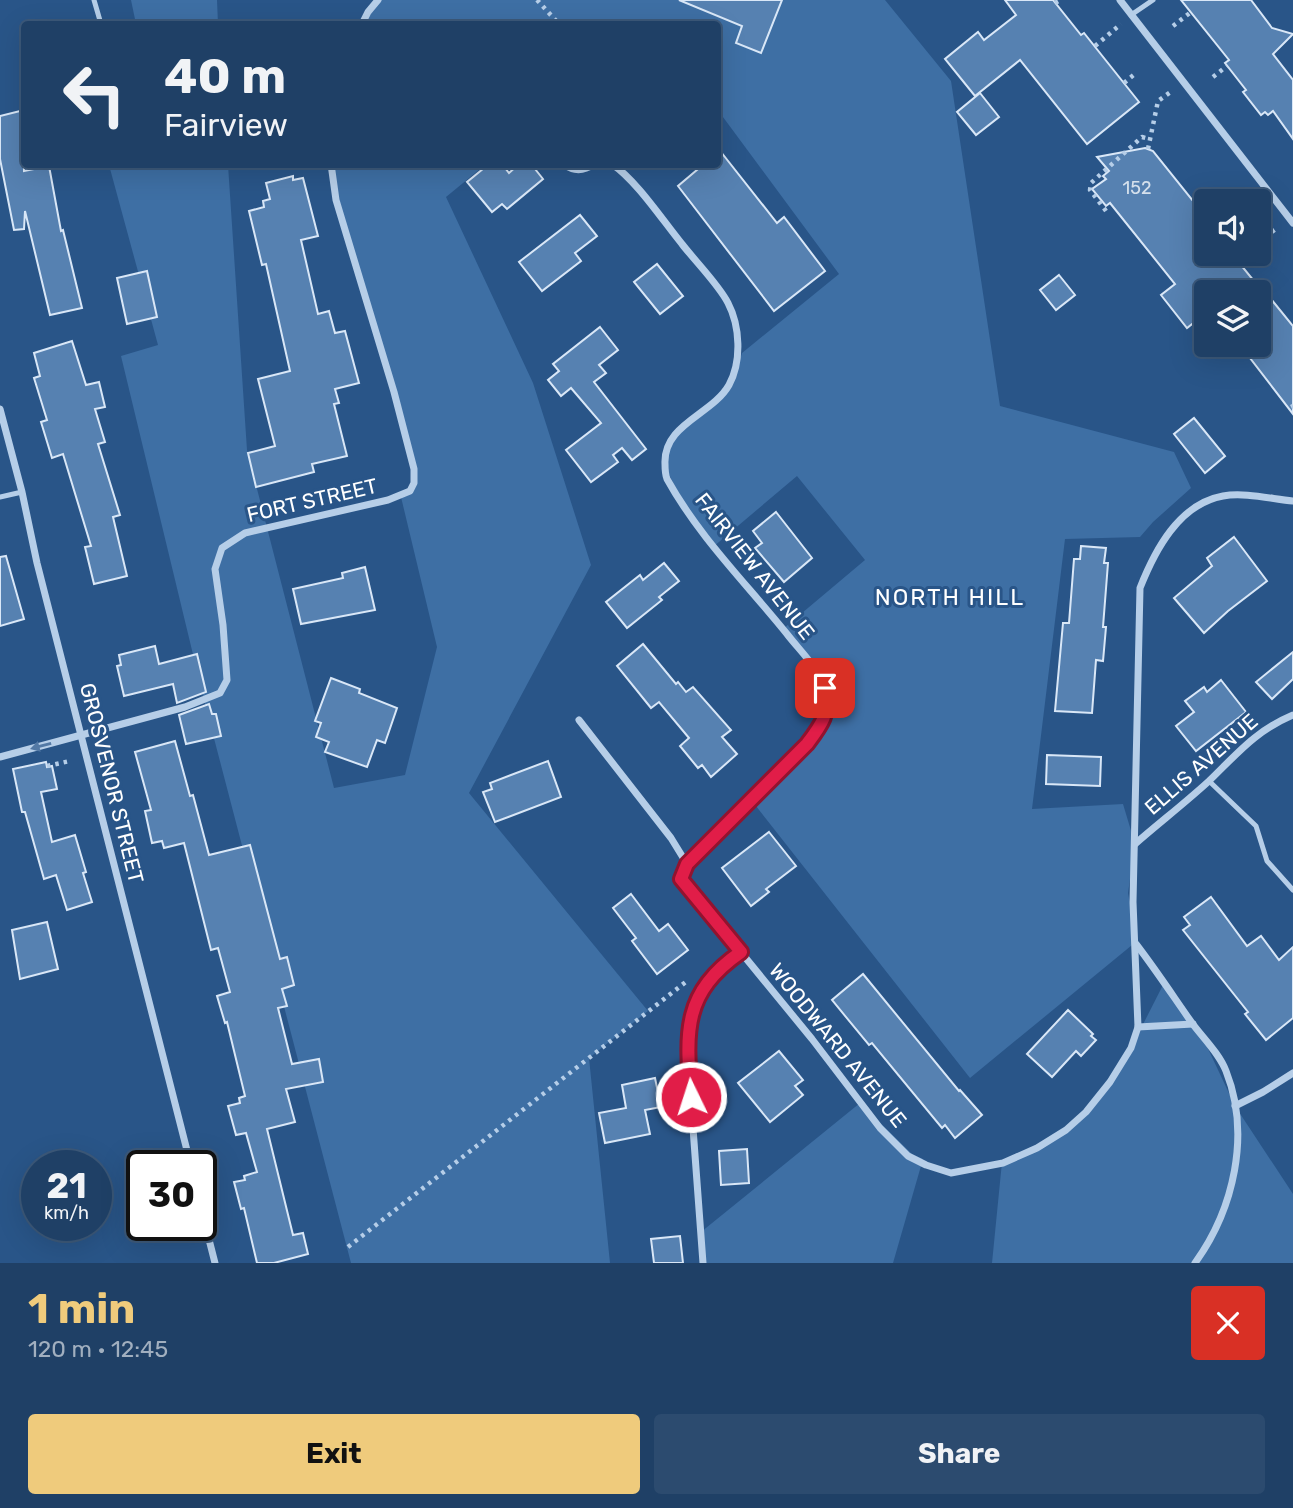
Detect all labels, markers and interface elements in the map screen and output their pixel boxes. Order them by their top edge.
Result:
text: 40 m [164,47,286,105]
icon: left [49,49,140,140]
text: Fairview [164,106,288,144]
house number: 152 [1123,177,1151,199]
map controls [1194,189,1271,357]
button: sound [1194,189,1271,266]
button: layers [1194,280,1271,357]
street label: FORT STREET [244,473,380,527]
street label: FAIRVIEW AVENUE [690,488,820,644]
district label: NORTH HILL [875,583,1025,611]
pin [795,658,855,718]
icon: arrive [806,669,844,707]
street label: GROSVENOR STREET [75,680,149,886]
street label: ELLIS AVENUE [1139,708,1263,820]
one-way arrow [30,741,52,752]
street label: WOODWARD AVENUE [764,958,912,1132]
position arrow [654,1060,728,1134]
speed limit sign: 30 [126,1150,217,1241]
text: 21 [46,1165,87,1207]
text: km/h [44,1202,89,1224]
text: 1 min [28,1284,135,1334]
button: close [1191,1286,1265,1360]
text: 120 m · 12:45 [28,1335,168,1363]
button: Exit [28,1414,640,1494]
button: Share [654,1414,1265,1494]

